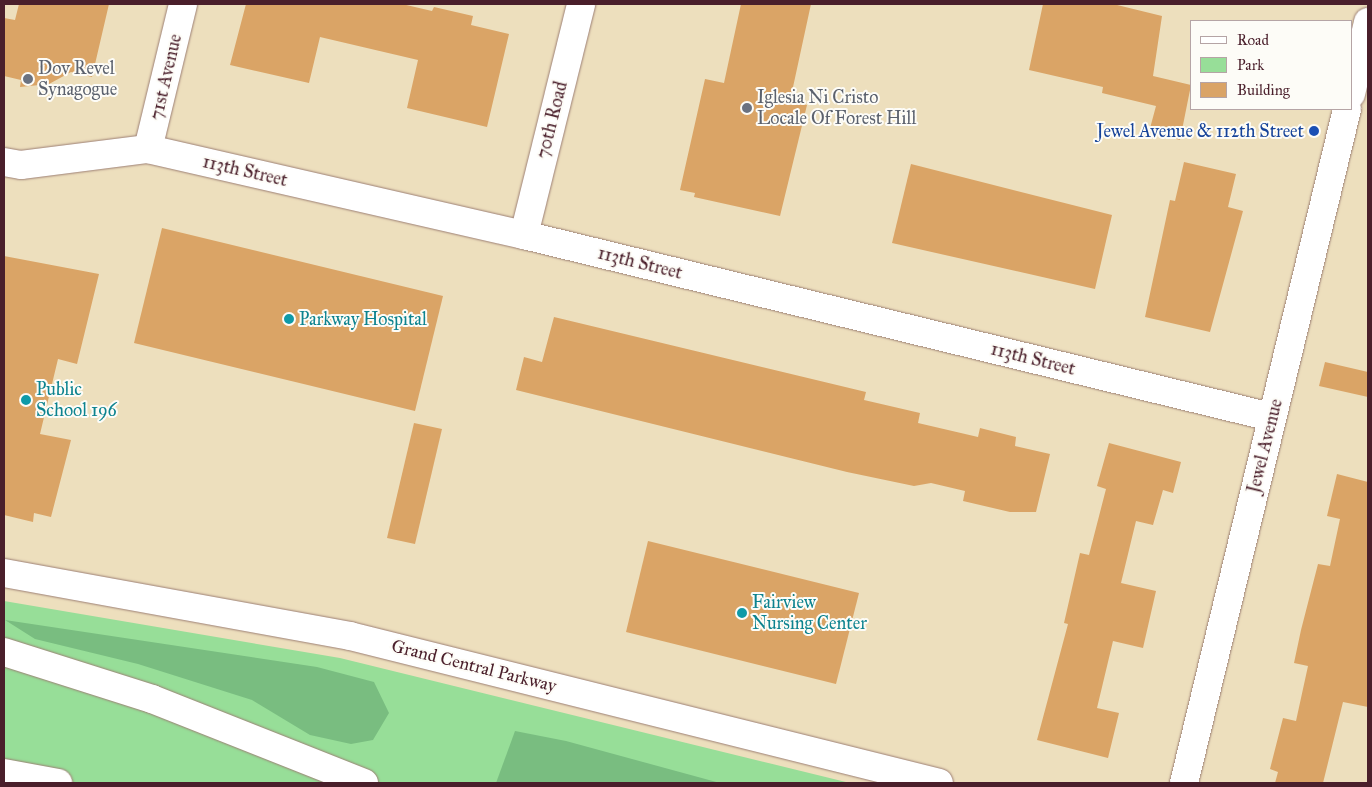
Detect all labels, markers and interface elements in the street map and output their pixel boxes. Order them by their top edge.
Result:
legend [1190,20,1352,110]
text: Road [1237,31,1269,49]
street label: 71st Avenue [146,32,186,122]
text: Park [1237,56,1264,74]
place label: Dov Revel Synagogue [38,58,117,100]
marker: Dov Revel Synagogue [22,73,34,85]
street label: 70th Road [532,79,572,161]
text: Building [1237,81,1290,99]
place label: Iglesia Ni Cristo Locale Of Forest Hill [757,87,916,130]
marker: Iglesia Ni Cristo Locale Of Forest Hill [741,102,753,114]
place label: Jewel Avenue & 112th Street [1097,120,1304,142]
marker: Jewel Avenue & 112th Street [1308,125,1320,137]
street label: 113th Street [200,151,290,191]
street label: 113th Street [595,242,685,284]
place label: Parkway Hospital [299,308,427,330]
marker: Parkway Hospital [283,313,295,325]
street label: 113th Street [988,338,1078,380]
place label: Public School 196 [36,379,117,422]
marker: Public School 196 [20,394,32,406]
street label: Jewel Avenue [1243,397,1287,495]
place label: Fairview Nursing Center [752,592,867,634]
marker: Fairview Nursing Center [736,607,748,619]
street label: Grand Central Parkway [389,635,559,697]

